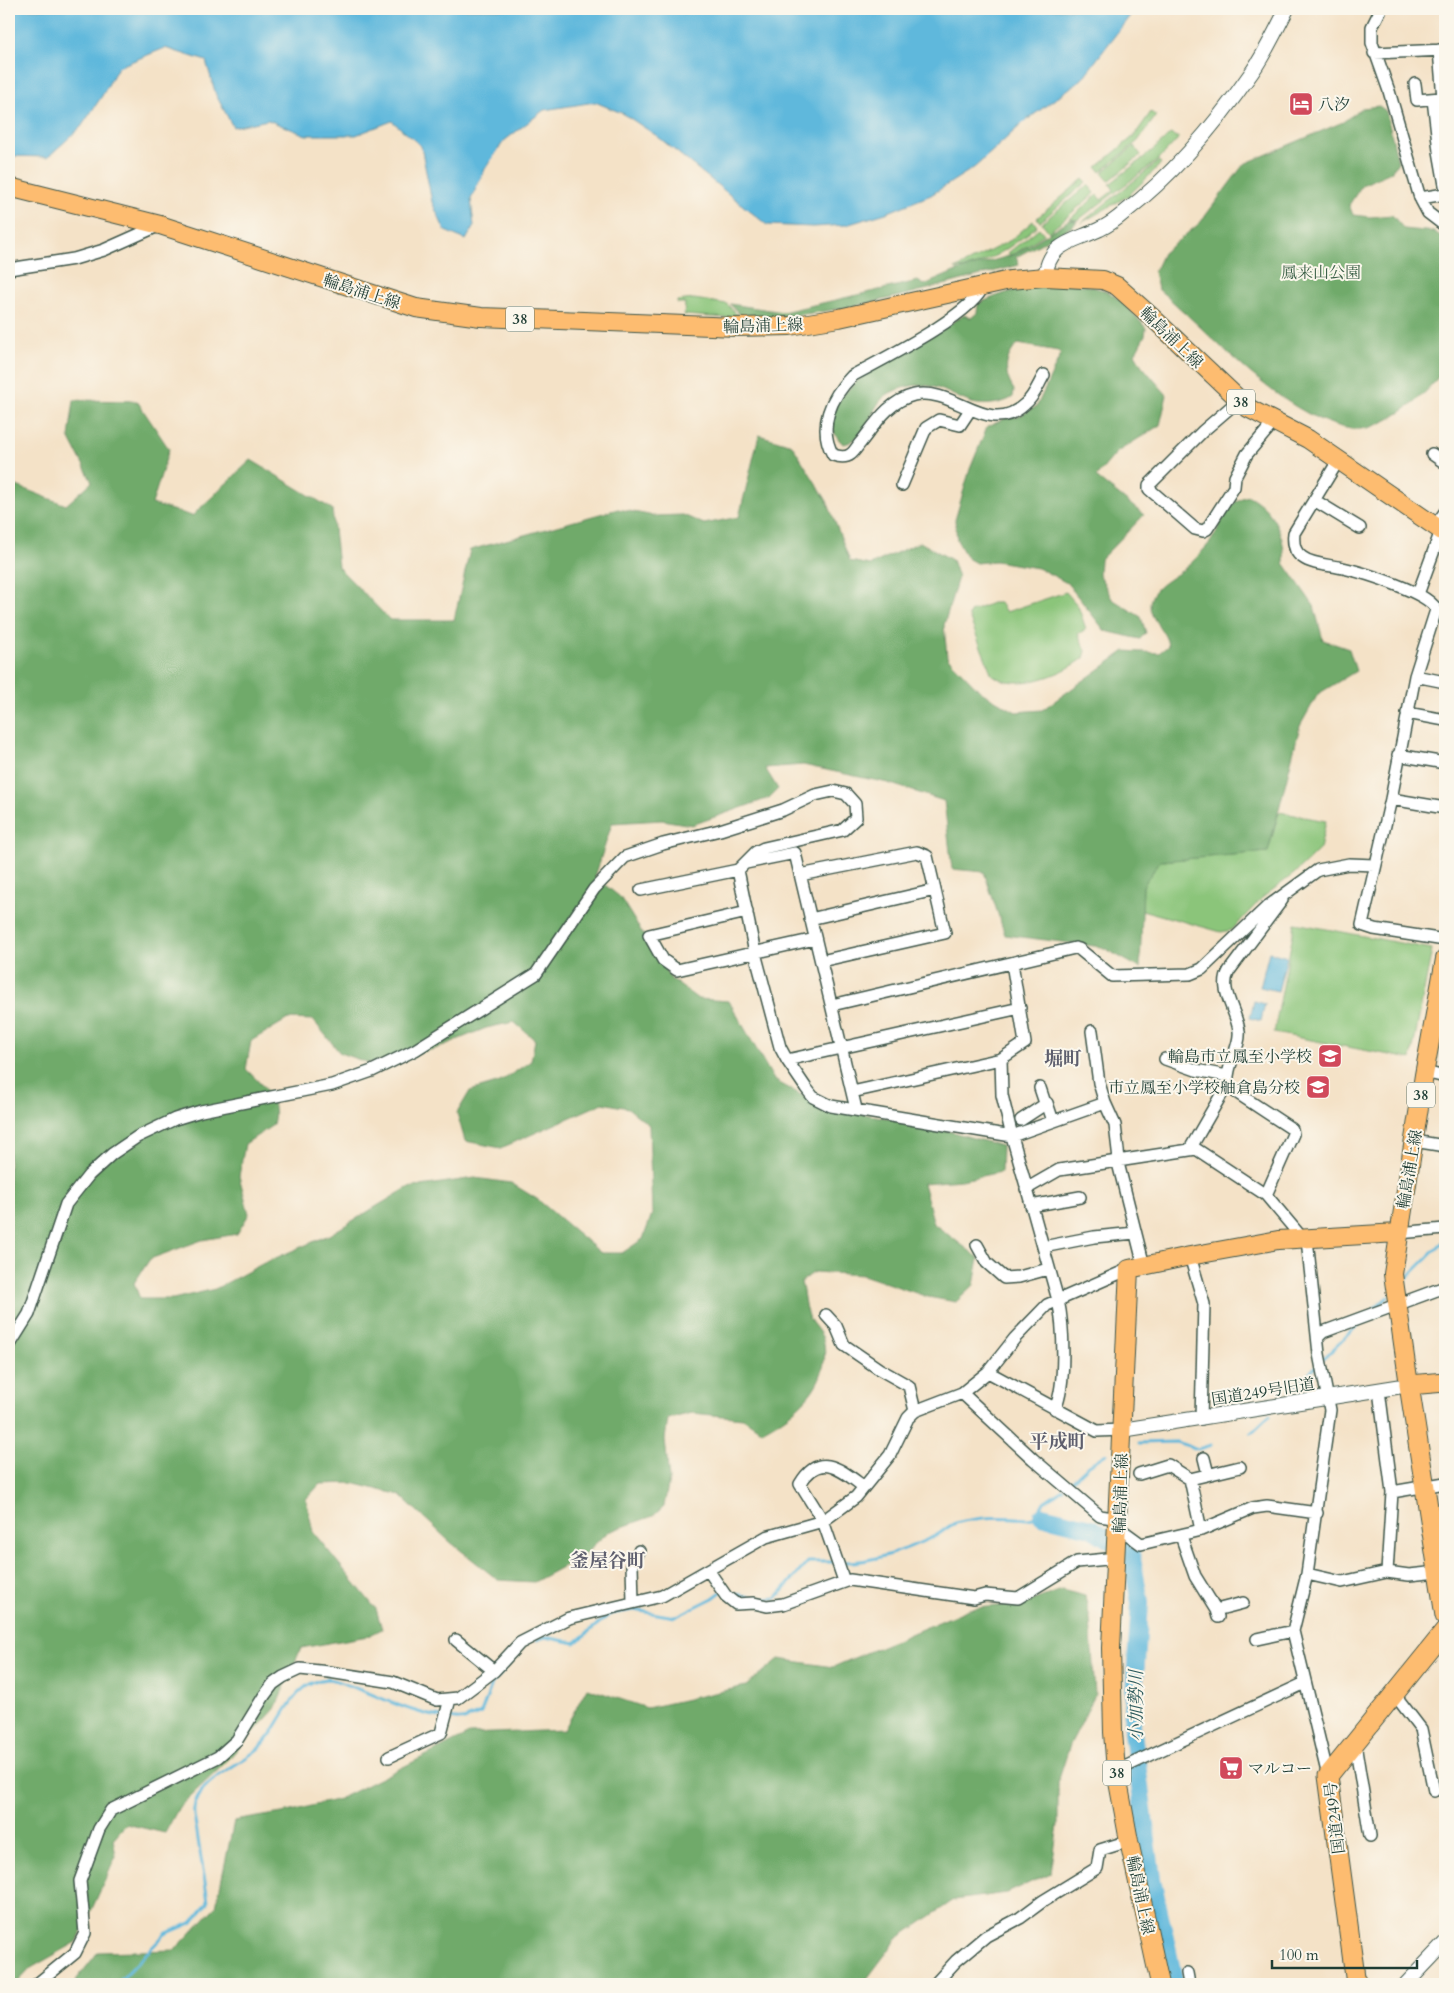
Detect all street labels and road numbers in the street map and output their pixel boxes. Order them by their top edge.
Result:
street label: 輪島浦上線 [320,269,403,315]
street label: 輪島浦上線 [1135,302,1208,373]
road number: 38 [506,306,534,332]
street label: 輪島浦上線 [723,314,803,338]
road number: 38 [1227,390,1255,414]
road number: 38 [1407,1082,1435,1108]
street label: 輪島浦上線 [1392,1128,1428,1210]
street label: 国道249号旧道 [1210,1373,1317,1411]
street label: 輪島浦上線 [1109,1453,1133,1533]
road number: 38 [1103,1760,1131,1786]
street label: 国道249号 [1320,1781,1350,1855]
street label: 輪島浦上線 [1121,1854,1159,1937]

